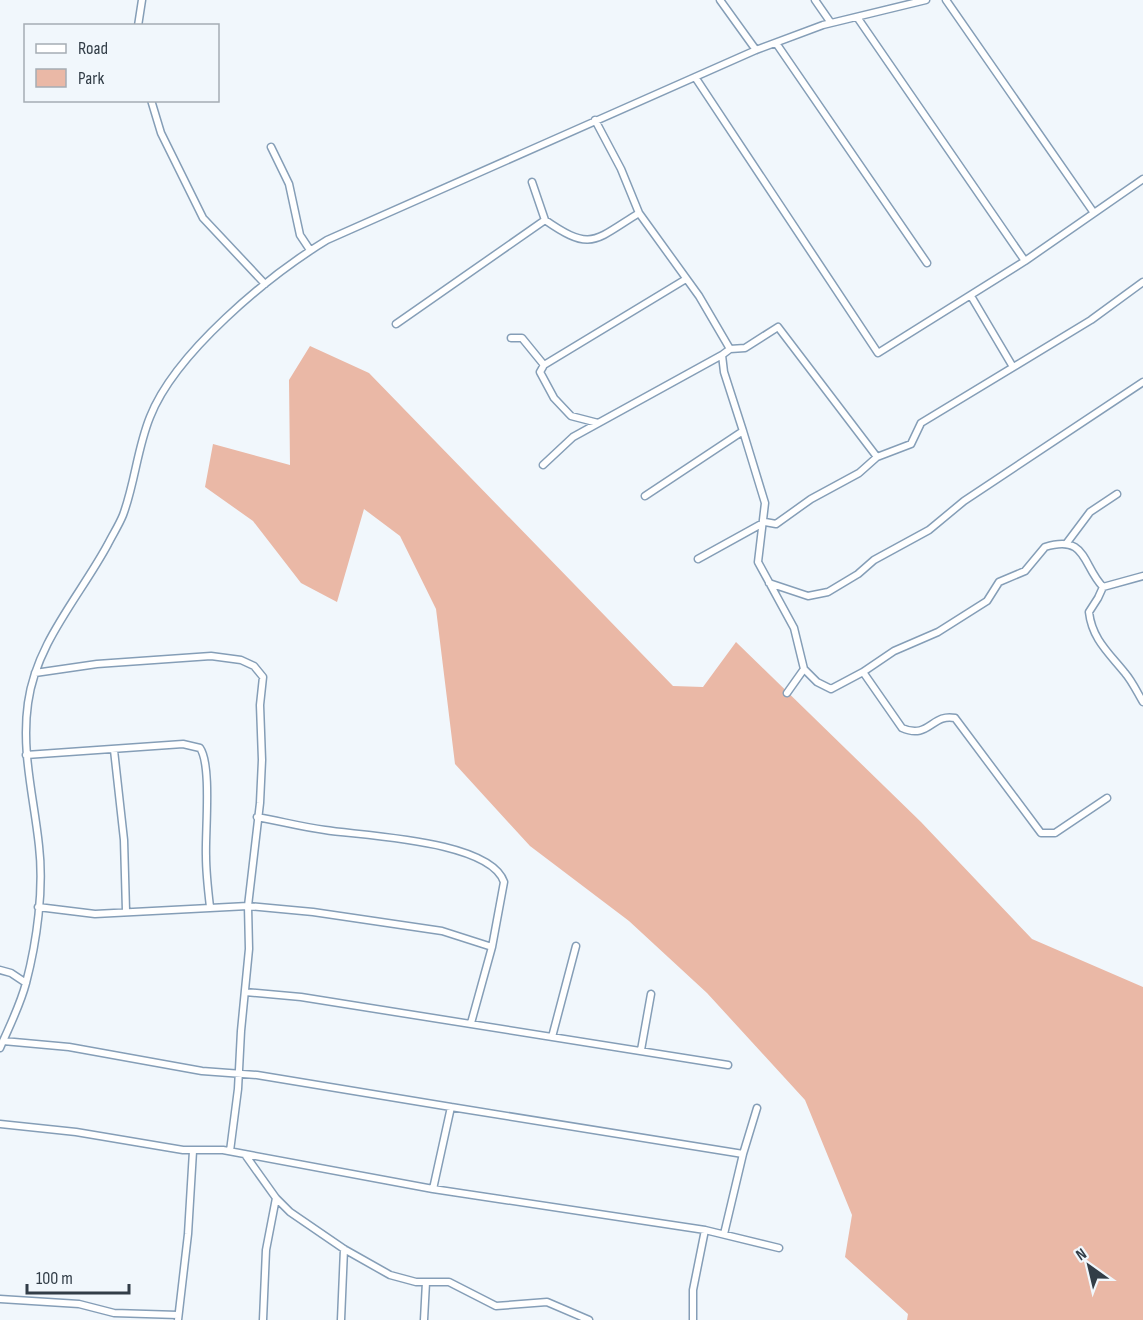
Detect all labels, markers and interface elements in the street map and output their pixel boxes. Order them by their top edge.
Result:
legend [24,24,219,102]
text: Road [78,38,108,59]
text: Park [78,68,104,89]
north arrow [1059,1236,1119,1296]
text: N [1073,1245,1090,1265]
scale bar [27,1257,129,1295]
text: 100 m [36,1268,73,1289]

